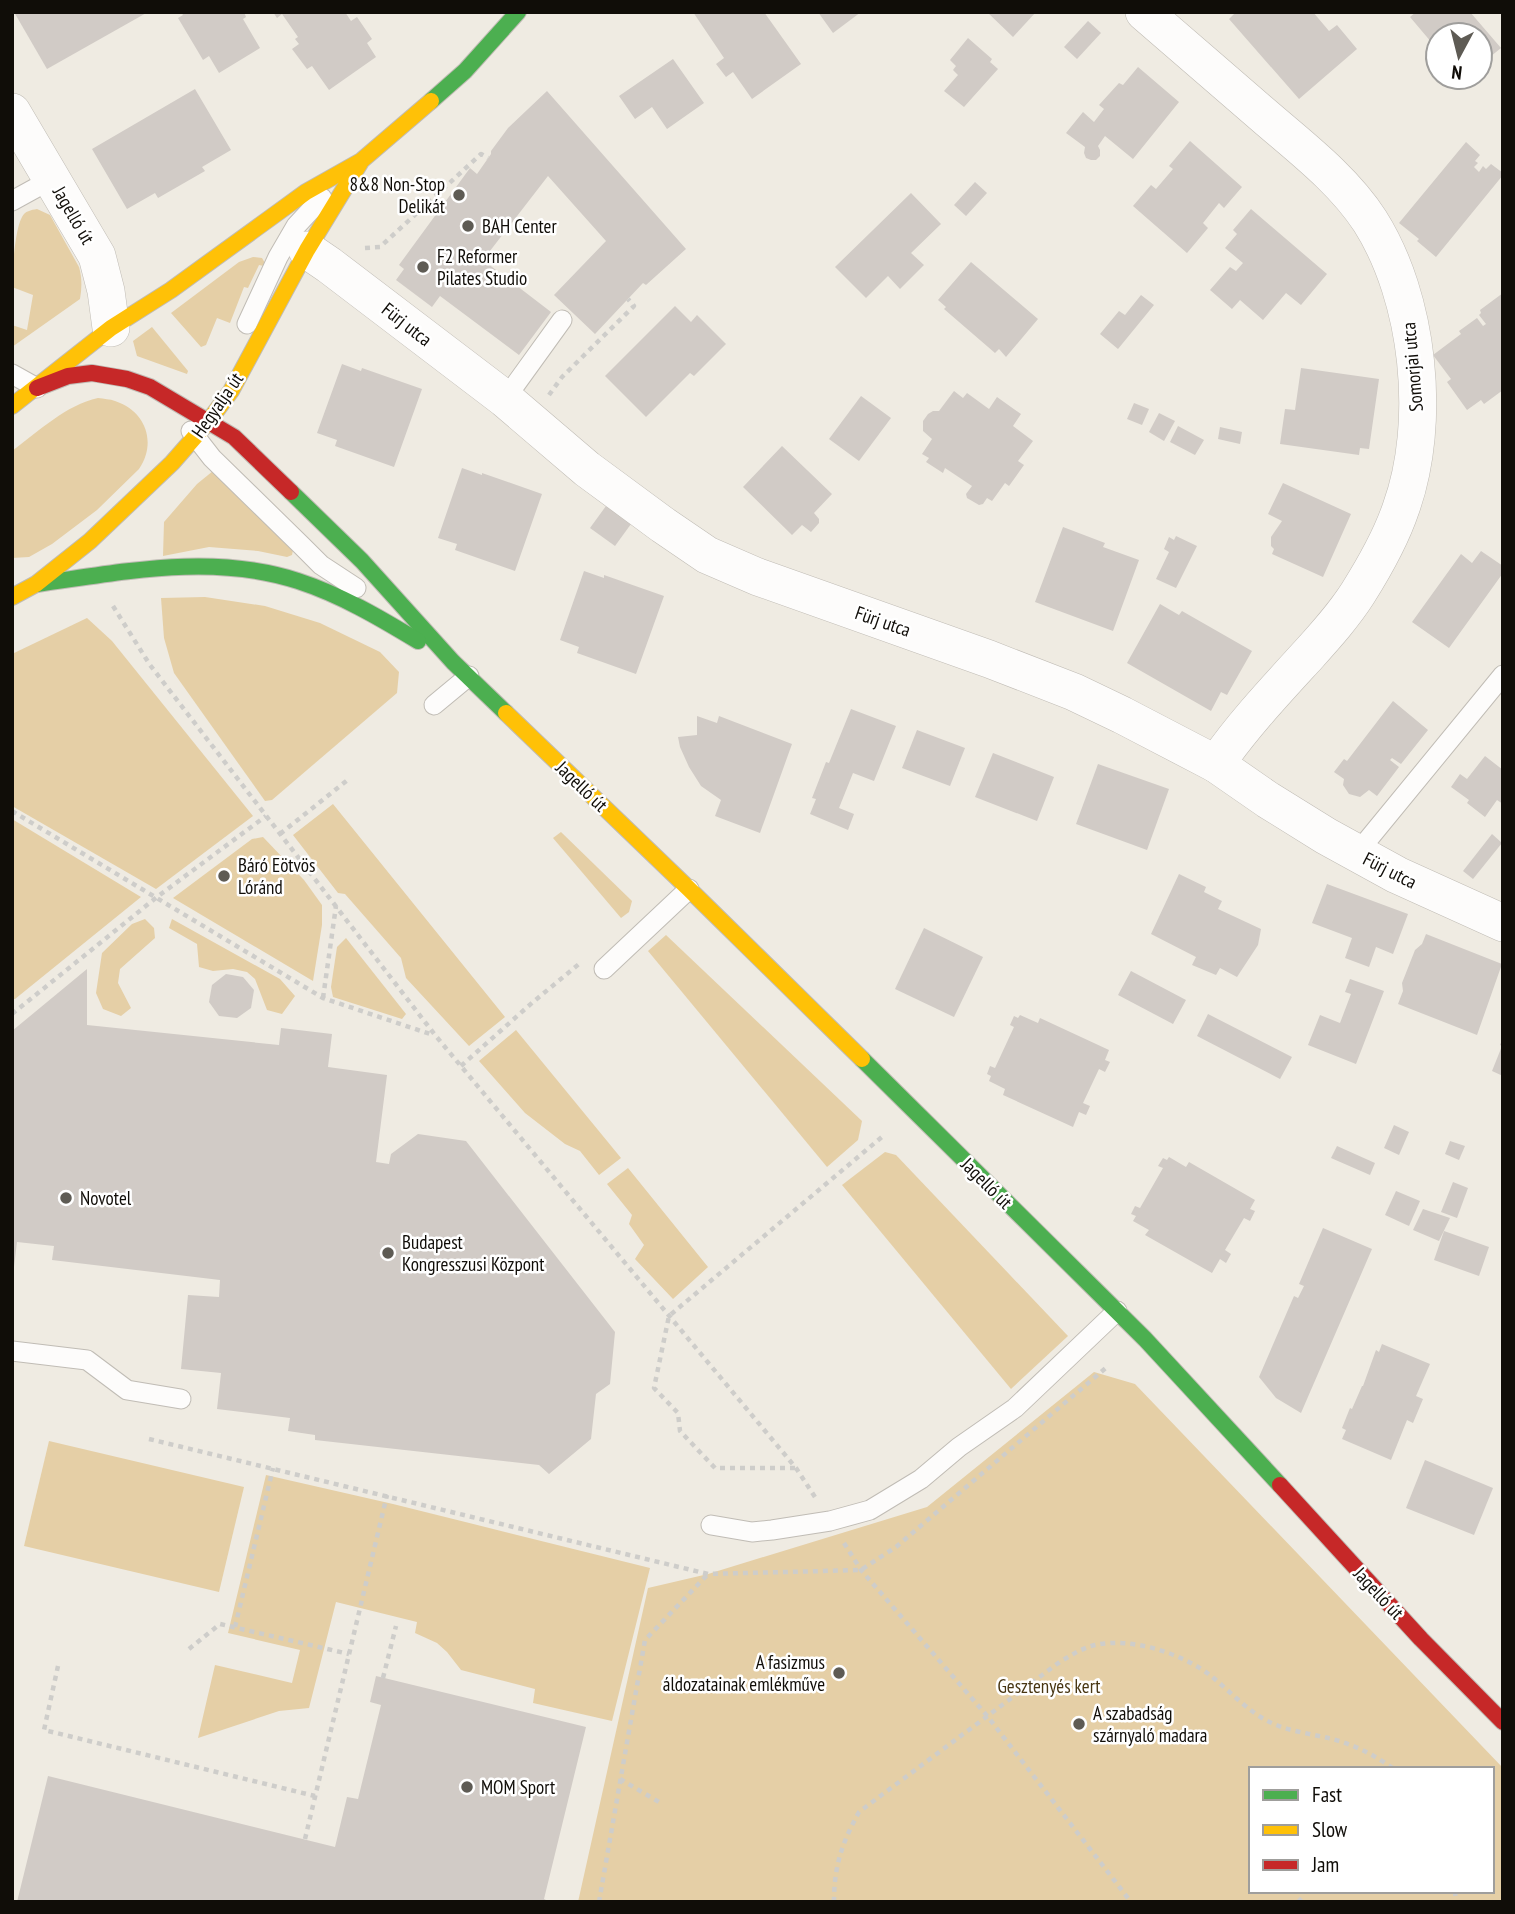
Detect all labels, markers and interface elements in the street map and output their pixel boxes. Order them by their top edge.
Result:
north arrow [1424,21,1494,91]
text: N [1450,60,1463,85]
place label: 8&8 Non-Stop Delikát [349,172,446,218]
street label: Jagelló út [47,181,100,249]
marker: 8&8 Non-Stop Delikát [451,187,467,203]
place label: BAH Center [482,214,557,238]
marker: BAH Center [460,218,476,234]
place label: F2 Reformer Pilates Studio [437,244,527,290]
marker: F2 Reformer Pilates Studio [415,259,431,275]
street label: Fürj utca [377,297,437,351]
street label: Somorjai utca [1396,321,1428,413]
street label: Hegyalja út [186,367,249,442]
street label: Fürj utca [852,600,914,642]
street label: Jagelló út [550,755,613,817]
street label: Fürj utca [1359,846,1421,894]
place label: Báró Eötvös Lóránd [238,853,315,899]
marker: Báró Eötvös Lóránd [216,868,232,884]
street label: Jagelló út [956,1152,1018,1214]
place label: Novotel [80,1186,132,1210]
marker: Novotel [58,1190,74,1206]
place label: Budapest Kongresszusi Központ [402,1230,545,1276]
marker: Budapest Kongresszusi Központ [380,1245,396,1261]
street label: Jagelló út [1348,1561,1410,1625]
place label: A fasizmus áldozatainak emlékműve [663,1650,825,1696]
marker: A fasizmus áldozatainak emlékműve [831,1665,847,1681]
park label: Gesztenyés kert [997,1674,1101,1698]
place label: A szabadság szárnyaló madara [1093,1701,1207,1747]
marker: A szabadság szárnyaló madara [1071,1716,1087,1732]
legend [1249,1767,1494,1893]
place label: MOM Sport [481,1775,556,1799]
marker: MOM Sport [459,1779,475,1795]
text: Fast [1312,1781,1342,1808]
text: Slow [1312,1816,1348,1843]
text: Jam [1311,1851,1339,1878]

